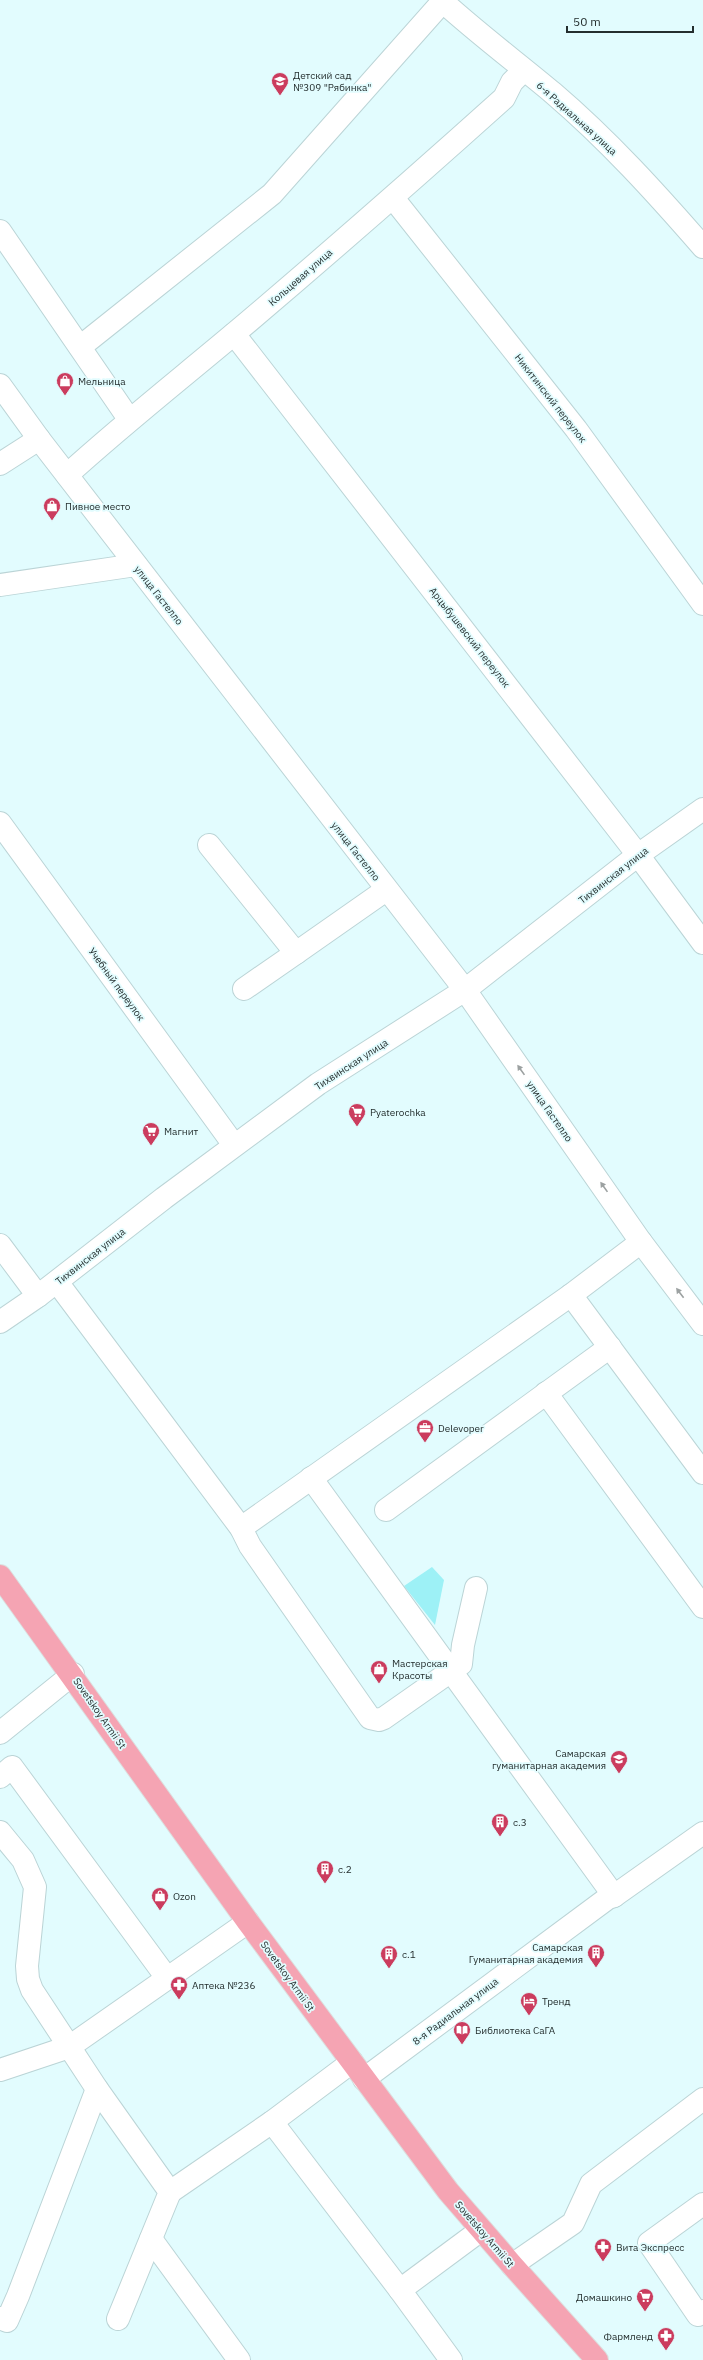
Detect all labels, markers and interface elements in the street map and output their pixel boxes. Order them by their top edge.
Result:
scale bar [567,8,693,34]
text: 50 m [573,14,601,29]
place label: Детский сад №309 "Рябинка" [293,69,371,94]
school or university icon: Детский сад №309 "Рябинка" [270,71,290,96]
street label: 6-я Радиальная улица [534,79,620,158]
street label: Кольцевая улица [266,246,335,309]
street label: Никитинский переулок [512,351,590,446]
shop icon: Мельница [55,371,75,396]
place label: Мельница [78,375,126,388]
shop icon: Пивное место [42,496,62,521]
place label: Пивное место [65,500,131,513]
street label: улица Гастелло [131,563,186,628]
street label: Арцыбушевский переулок [426,585,513,690]
street label: улица Гастелло [328,819,383,884]
street label: Тихвинская улица [576,844,651,907]
street label: Учебный переулок [86,945,148,1024]
street label: Тихвинская улица [312,1036,391,1093]
one-way arrow [517,1064,525,1075]
street label: улица Гастелло [524,1078,576,1145]
supermarket icon: Pyaterochka [347,1102,367,1127]
place label: Pyaterochka [370,1106,426,1119]
supermarket icon: Магнит [141,1121,161,1146]
place label: Магнит [164,1125,199,1138]
one-way arrow [600,1182,608,1193]
street label: Тихвинская улица [53,1225,128,1288]
one-way arrow [676,1287,684,1298]
office icon: Delevoper [415,1418,435,1443]
place label: Delevoper [438,1422,484,1435]
place label: Мастерская Красоты [392,1657,448,1682]
shop icon: Мастерская Красоты [369,1659,389,1684]
street label: Sovetskoy Armii St [70,1675,129,1752]
place label: Самарская гуманитарная академия [492,1747,606,1772]
school or university icon: Самарская гуманитарная академия [609,1749,629,1774]
building icon: с.3 [490,1812,510,1837]
place label: с.3 [513,1816,527,1829]
building icon: с.2 [315,1859,335,1884]
place label: с.2 [338,1863,352,1876]
shop icon: Ozon [150,1886,170,1911]
place label: Ozon [173,1890,196,1903]
street label: Sovetskoy Armii St [258,1939,318,2014]
place label: Самарская Гуманитарная академия [469,1941,583,1966]
building icon: Самарская Гуманитарная академия [586,1943,606,1968]
building icon: с.1 [379,1944,399,1969]
place label: с.1 [402,1948,416,1961]
pharmacy icon: Аптека №236 [169,1975,189,2000]
street label: 8-я Радиальная улица [410,1975,501,2048]
place label: Аптека №236 [192,1979,256,1992]
hotel icon: Тренд [519,1991,539,2016]
place label: Тренд [542,1995,570,2008]
library icon: Библиотека СаГА [452,2020,472,2045]
place label: Библиотека СаГА [475,2024,556,2037]
street label: Sovetskoy Armii St [452,2199,517,2270]
pharmacy icon: Вита Экспресс [593,2237,613,2262]
place label: Вита Экспресс [616,2241,684,2254]
supermarket icon: Домашкино [635,2287,655,2312]
place label: Домашкино [576,2291,632,2304]
pharmacy icon: Фармленд [656,2326,676,2351]
place label: Фармленд [603,2330,653,2343]

